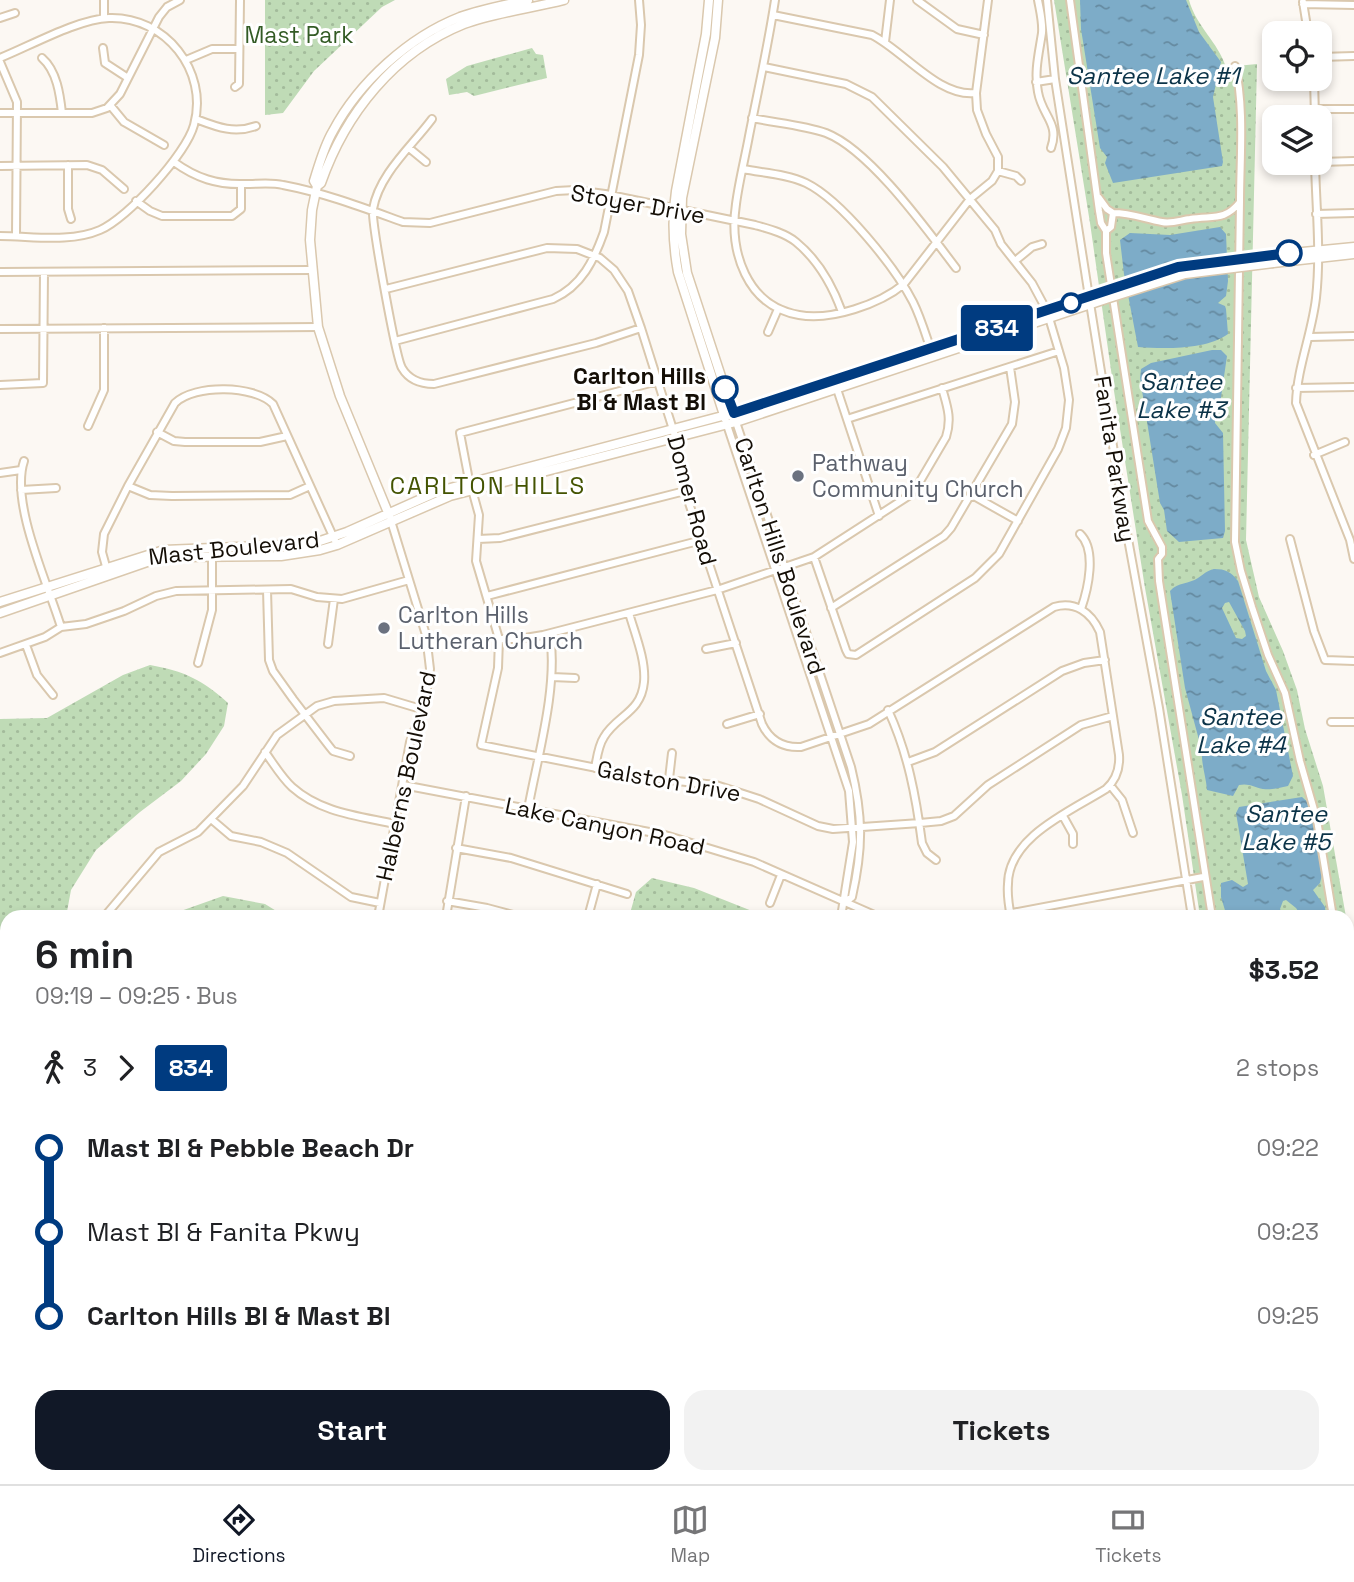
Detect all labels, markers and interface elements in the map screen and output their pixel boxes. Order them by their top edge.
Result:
park label: Mast Park [244,20,354,50]
map controls [1262,21,1332,175]
button: locate [1262,21,1332,91]
water label: Santee Lake #1 [1067,60,1242,91]
button: layers [1262,105,1332,175]
street label: Stoyer Drive [568,177,708,231]
unlabelled marker [1276,240,1302,266]
unlabelled marker [1061,293,1081,313]
line badge: 834 [957,305,1037,351]
text: 834 [975,312,1019,343]
place label: Carlton Hills Bl & Mast Bl [573,361,706,417]
water label: Santee Lake #3 [1136,366,1229,425]
street label: Fanita Parkway [1087,374,1143,544]
marker: Carlton Hills Bl & Mast Bl [712,376,738,402]
street label: Domer Road [660,431,724,569]
street label: Carlton Hills Boulevard [728,434,832,678]
place label: Pathway Community Church [812,448,1024,504]
marker: Pathway Community Church [790,468,806,484]
district label: CARLTON HILLS [390,470,586,501]
street label: Mast Boulevard [147,524,321,572]
place label: Carlton Hills Lutheran Church [398,600,583,656]
marker: Carlton Hills Lutheran Church [376,620,392,636]
street label: Halberns Boulevard [369,668,443,884]
water label: Santee Lake #4 [1196,701,1287,760]
street label: Galston Drive [595,754,743,808]
street label: Lake Canyon Road [502,790,708,862]
water label: Santee Lake #5 [1241,798,1333,857]
text: 6 min [35,931,134,979]
text: $3.52 [1249,953,1319,987]
text: 09:19 – 09:25 · Bus [35,981,238,1011]
icon: walk [35,1049,73,1087]
icon: forward [107,1049,145,1087]
text: 834 [169,1052,213,1083]
text: 3 [83,1053,97,1083]
text: 2 stops [1236,1053,1319,1083]
text: Mast Bl & Pebble Beach Dr [87,1131,414,1165]
text: 09:22 [1257,1133,1319,1163]
text: Mast Bl & Fanita Pkwy [87,1215,360,1249]
text: 09:23 [1257,1217,1319,1247]
text: Carlton Hills Bl & Mast Bl [87,1299,391,1333]
text: 09:25 [1257,1301,1319,1331]
button: Start [35,1390,670,1470]
button: Tickets [684,1390,1319,1470]
tab: Directions [192,1501,286,1568]
tab: Map [671,1501,710,1568]
tab: Tickets [1095,1501,1162,1568]

